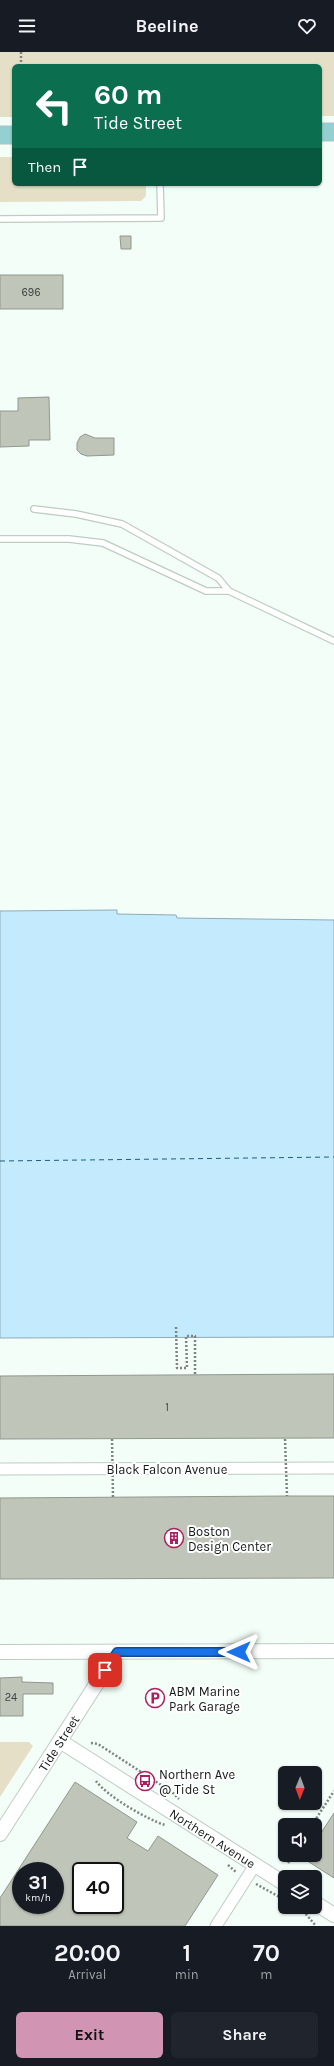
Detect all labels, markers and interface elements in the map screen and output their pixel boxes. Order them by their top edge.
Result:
icon: menu [16,15,38,37]
text: Beeline [136,15,198,37]
icon: heart [296,15,318,37]
text: 60 m [94,78,162,111]
icon: left [28,80,80,132]
text: Tide Street [94,112,182,134]
icon: arrive [69,156,91,178]
text: Then [28,158,61,176]
house number: 696 [22,286,40,299]
house number: 1 [165,1401,169,1414]
street label: Black Falcon Avenue [107,1462,228,1477]
place label: Boston Design Center [188,1524,271,1554]
building icon: Boston Design Center [163,1527,185,1549]
position arrow [218,1631,260,1673]
pin [88,1653,122,1687]
icon: arrive [94,1659,116,1681]
place label: ABM Marine Park Garage [169,1684,240,1714]
parking icon: ABM Marine Park Garage [144,1687,166,1709]
house number: 24 [5,1691,17,1704]
street label: Tide Street [35,1713,82,1774]
north arrow [278,1766,322,1810]
map controls [278,1766,322,1914]
place label: Northern Ave @ Tide St [159,1767,235,1797]
bus stop icon: Northern Ave @ Tide St [134,1770,156,1792]
street label: Northern Avenue [167,1806,258,1871]
button: sound [278,1818,322,1862]
speed limit sign: 40 [72,1862,124,1914]
button: layers [278,1870,322,1914]
text: 31 [28,1871,48,1894]
text: km/h [25,1892,51,1904]
text: 20:00 [54,1939,121,1967]
text: 1 [182,1939,191,1967]
text: 70 [253,1939,280,1967]
text: Arrival [68,1967,106,1982]
text: min [175,1967,199,1982]
text: m [260,1967,272,1982]
button: Exit [16,2012,163,2058]
button: Share [171,2012,318,2058]

